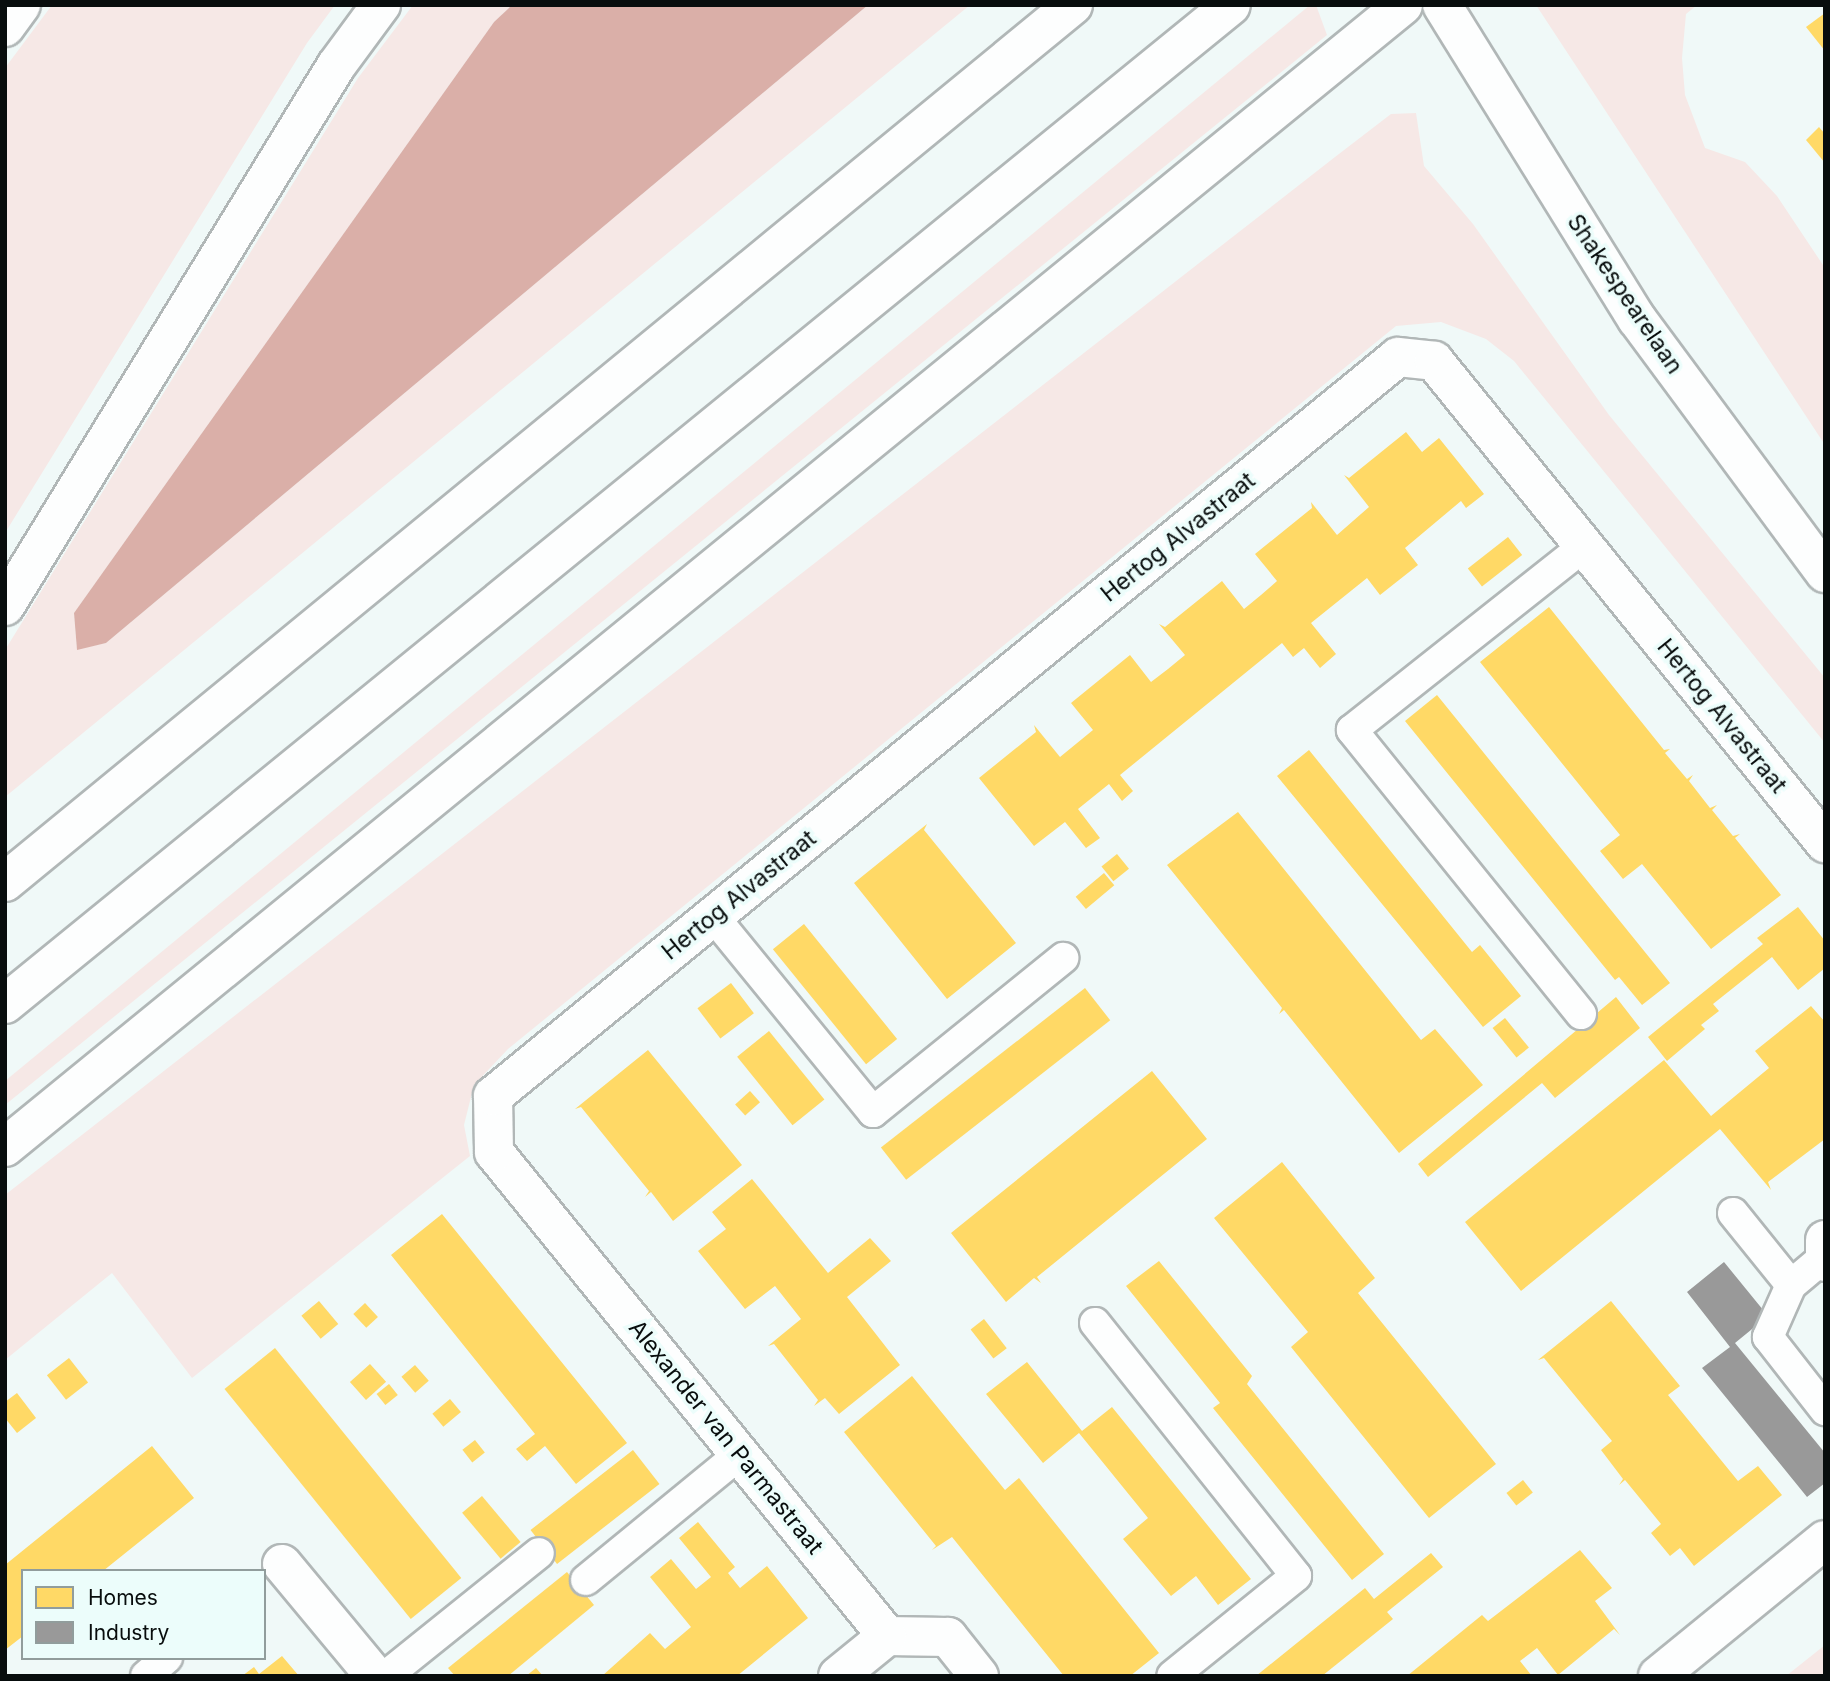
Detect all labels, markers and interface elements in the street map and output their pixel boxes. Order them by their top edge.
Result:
street label: Shakespearelaan [1561,209,1689,379]
street label: Hertog Alvastraat [1095,466,1261,608]
street label: Hertog Alvastraat [1651,633,1793,799]
street label: Hertog Alvastraat [656,824,822,966]
street label: Alexander van Parmastraat [623,1314,829,1560]
legend [21,1569,266,1660]
text: Homes [88,1585,158,1610]
text: Industry [88,1620,169,1645]

